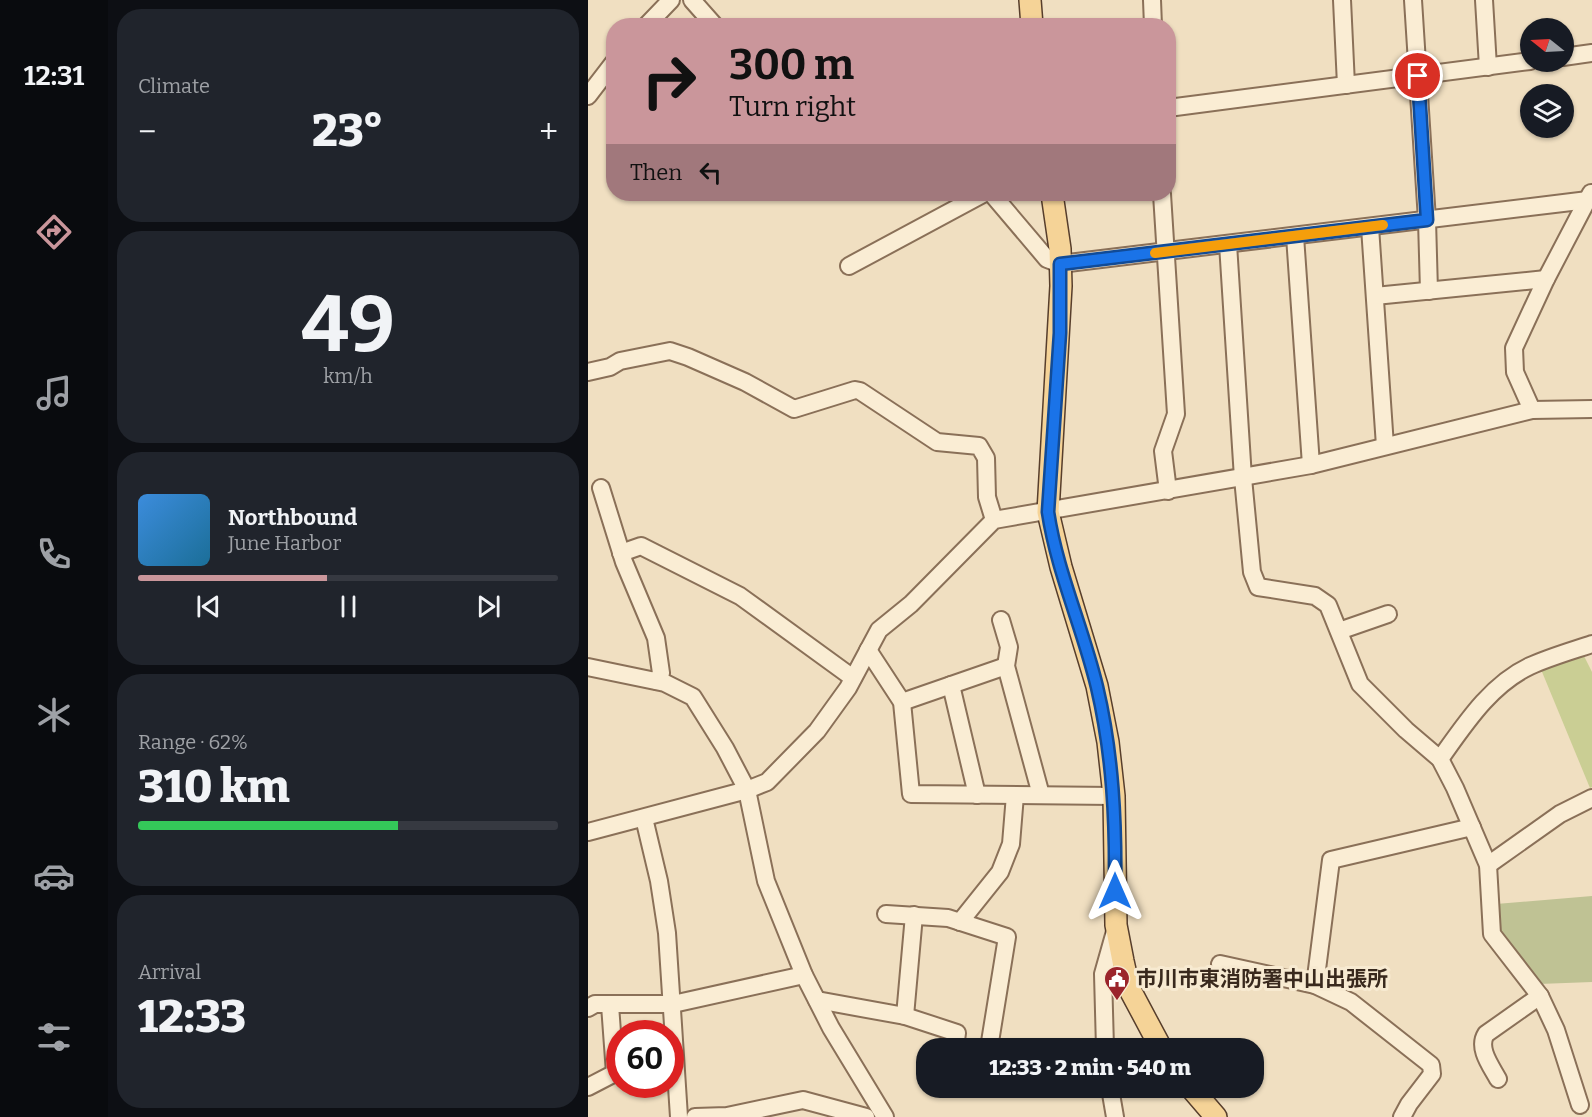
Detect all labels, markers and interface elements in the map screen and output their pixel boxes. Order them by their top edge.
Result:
north arrow [1520,18,1574,72]
map controls [1520,18,1574,138]
text: 300 m [729,40,854,90]
icon: right [630,42,708,120]
pin [1392,50,1443,101]
icon: arrive [1401,59,1434,92]
text: 12:31 [24,60,84,92]
text: Climate [138,74,210,98]
button: layers [1520,84,1574,138]
text: Turn right [729,91,856,123]
text: 23° [312,104,383,158]
text: − [138,112,156,152]
text: + [539,112,558,152]
icon: left [694,156,727,189]
text: Then [630,159,682,186]
icon: directions [33,211,75,253]
text: 49 [301,278,395,372]
text: km/h [323,364,373,388]
icon: music [33,372,75,414]
text: Northbound [228,504,357,531]
text: June Harbor [228,531,341,555]
icon: phone [33,533,75,575]
icon: previous [192,590,225,623]
icon: pause [332,590,365,623]
icon: next [472,590,505,623]
icon: climate [33,694,75,736]
text: Range · 62% [138,730,248,754]
text: 310 km [138,760,290,814]
icon: car [33,855,75,897]
position arrow [1083,859,1147,923]
text: Arrival [138,960,201,984]
public building icon: 市川市東消防署中山出張所 [1102,964,1132,1002]
place label: 市川市東消防署中山出張所 [1136,966,1388,992]
text: 12:33 [138,990,246,1044]
icon: filters [33,1016,75,1058]
speed limit sign: 60 [606,1020,684,1098]
text: 12:33 · 2 min · 540 m [989,1054,1191,1081]

